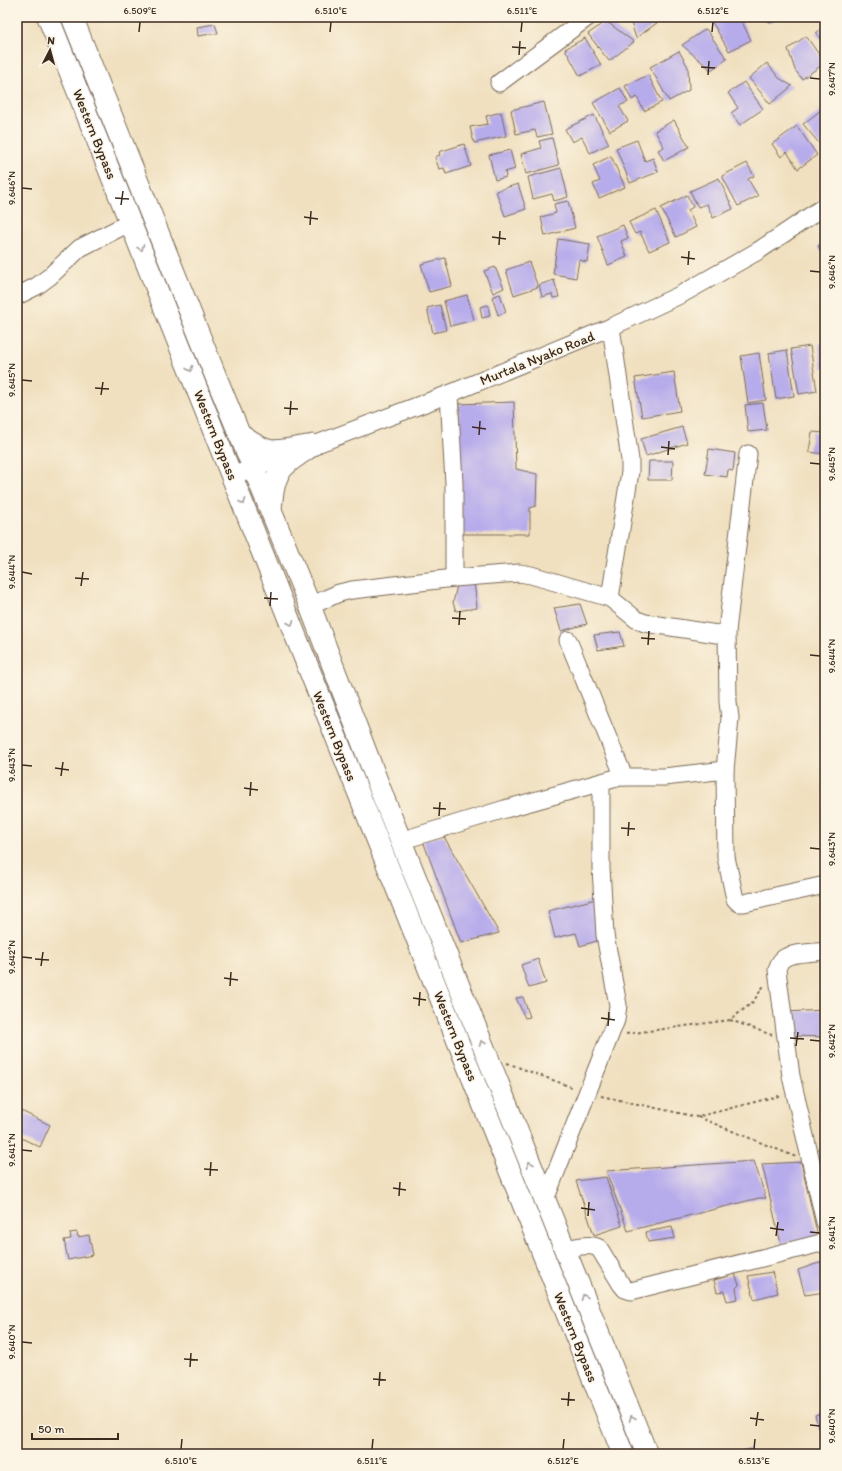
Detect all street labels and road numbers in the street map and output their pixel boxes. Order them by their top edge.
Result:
street label: Western Bypass [69,87,120,182]
street label: Murtala Nyako Road [477,328,597,389]
street label: Western Bypass [190,388,241,483]
street label: Western Bypass [309,689,360,784]
street label: Western Bypass [430,989,481,1084]
street label: Western Bypass [550,1290,601,1385]

